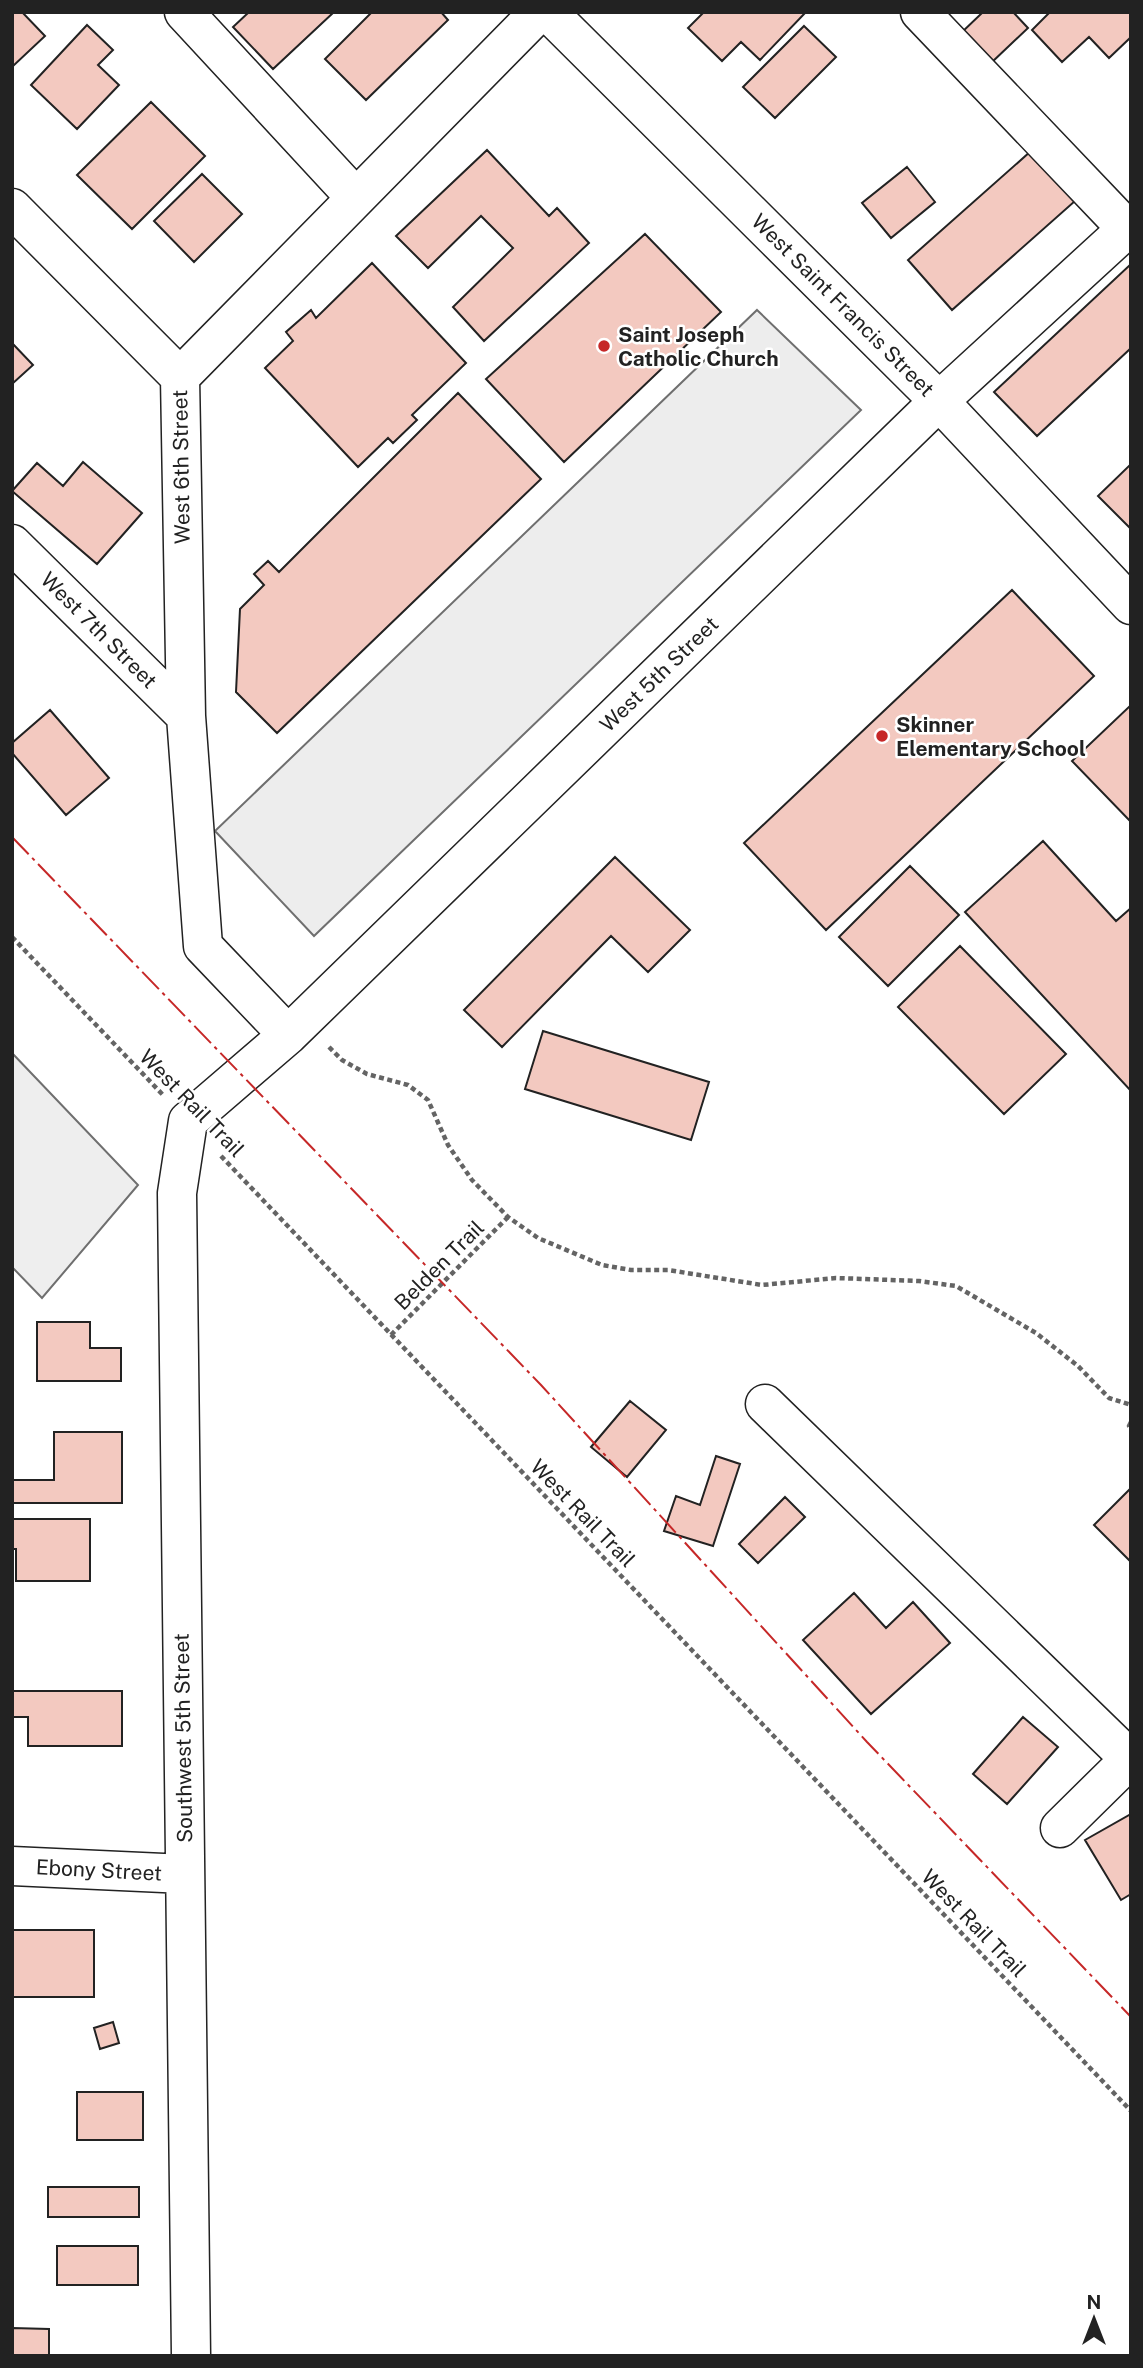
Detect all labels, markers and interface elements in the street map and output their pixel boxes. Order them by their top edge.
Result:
street label: West Saint Francis Street [746,208,940,402]
place label: Saint Joseph Catholic Church [618,322,779,371]
marker: Saint Joseph Catholic Church [596,338,612,354]
street label: West 6th Street [167,390,195,544]
street label: West 7th Street [36,567,162,693]
street label: West 5th Street [595,611,723,737]
place label: Skinner Elementary School [896,712,1086,761]
marker: Skinner Elementary School [874,728,890,744]
street label: West Rail Trail [134,1044,250,1162]
street label: Belden Trail [389,1215,489,1315]
street label: West Rail Trail [525,1454,641,1572]
street label: Southwest 5th Street [169,1633,197,1843]
street label: Ebony Street [35,1854,163,1886]
street label: West Rail Trail [916,1864,1032,1982]
north arrow [1059,2284,1129,2354]
text: N [1087,2291,1101,2313]

